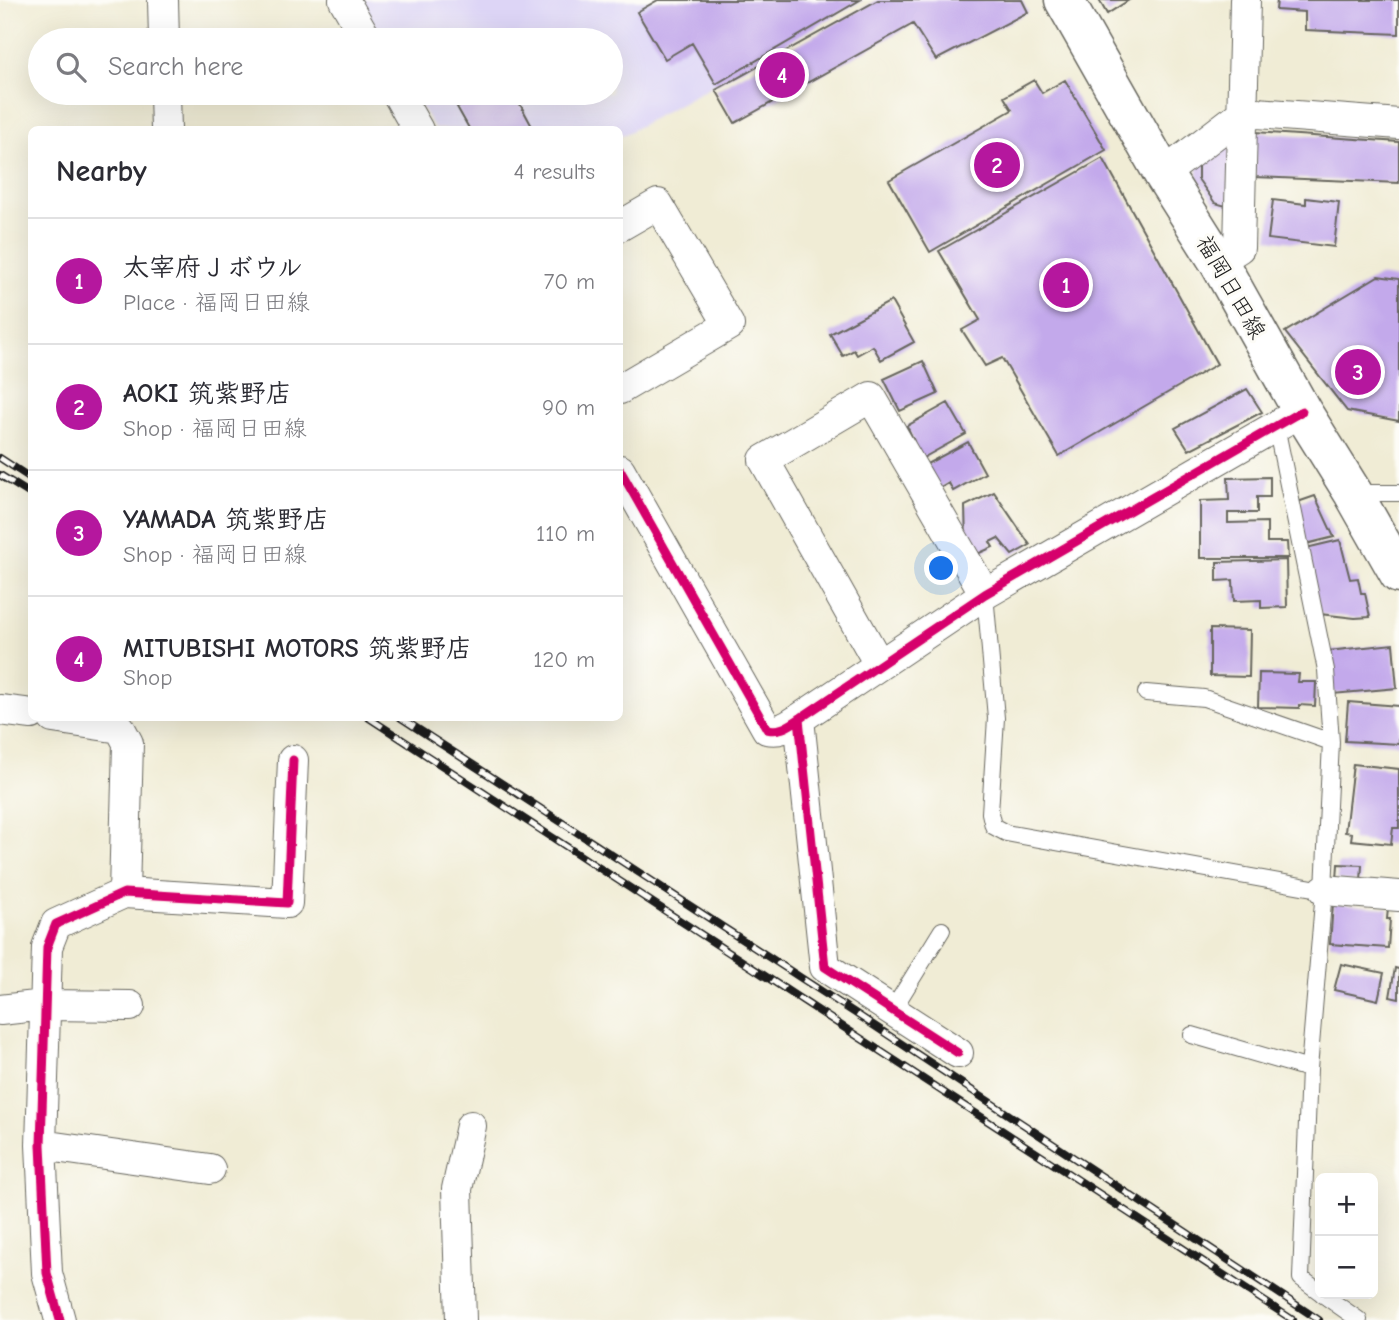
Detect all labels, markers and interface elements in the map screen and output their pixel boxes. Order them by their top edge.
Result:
search box [28,28,623,105]
icon: search [52,48,90,86]
pin: 4 [759,49,805,101]
text: Search here [108,52,243,82]
pin: 2 [974,139,1020,191]
text: Nearby [56,154,147,189]
text: 4 results [513,158,595,185]
street label: 福岡日田線 [1191,230,1271,344]
text: 太宰府Ｊボウル [123,253,303,283]
pin: 1 [1043,259,1089,311]
text: 1 [74,268,84,295]
text: 70 m [543,268,595,295]
text: Place · 福岡日田線 [123,289,310,316]
pin: 3 [1335,346,1381,398]
text: AOKI 筑紫野店 [123,379,292,409]
text: 2 [73,394,85,421]
text: 90 m [542,394,595,421]
text: Shop · 福岡日田線 [123,415,307,442]
text: YAMADA 筑紫野店 [123,505,329,535]
text: 3 [73,520,85,547]
text: 110 m [536,520,595,547]
text: Shop · 福岡日田線 [123,541,307,568]
your location [924,551,958,585]
text: MITUBISHI MOTORS 筑紫野店 [123,634,472,664]
text: 4 [74,646,84,673]
text: 120 m [533,646,595,673]
text: Shop [123,664,172,691]
map controls [1315,1173,1378,1299]
button: + [1315,1173,1378,1236]
button: − [1315,1236,1378,1299]

